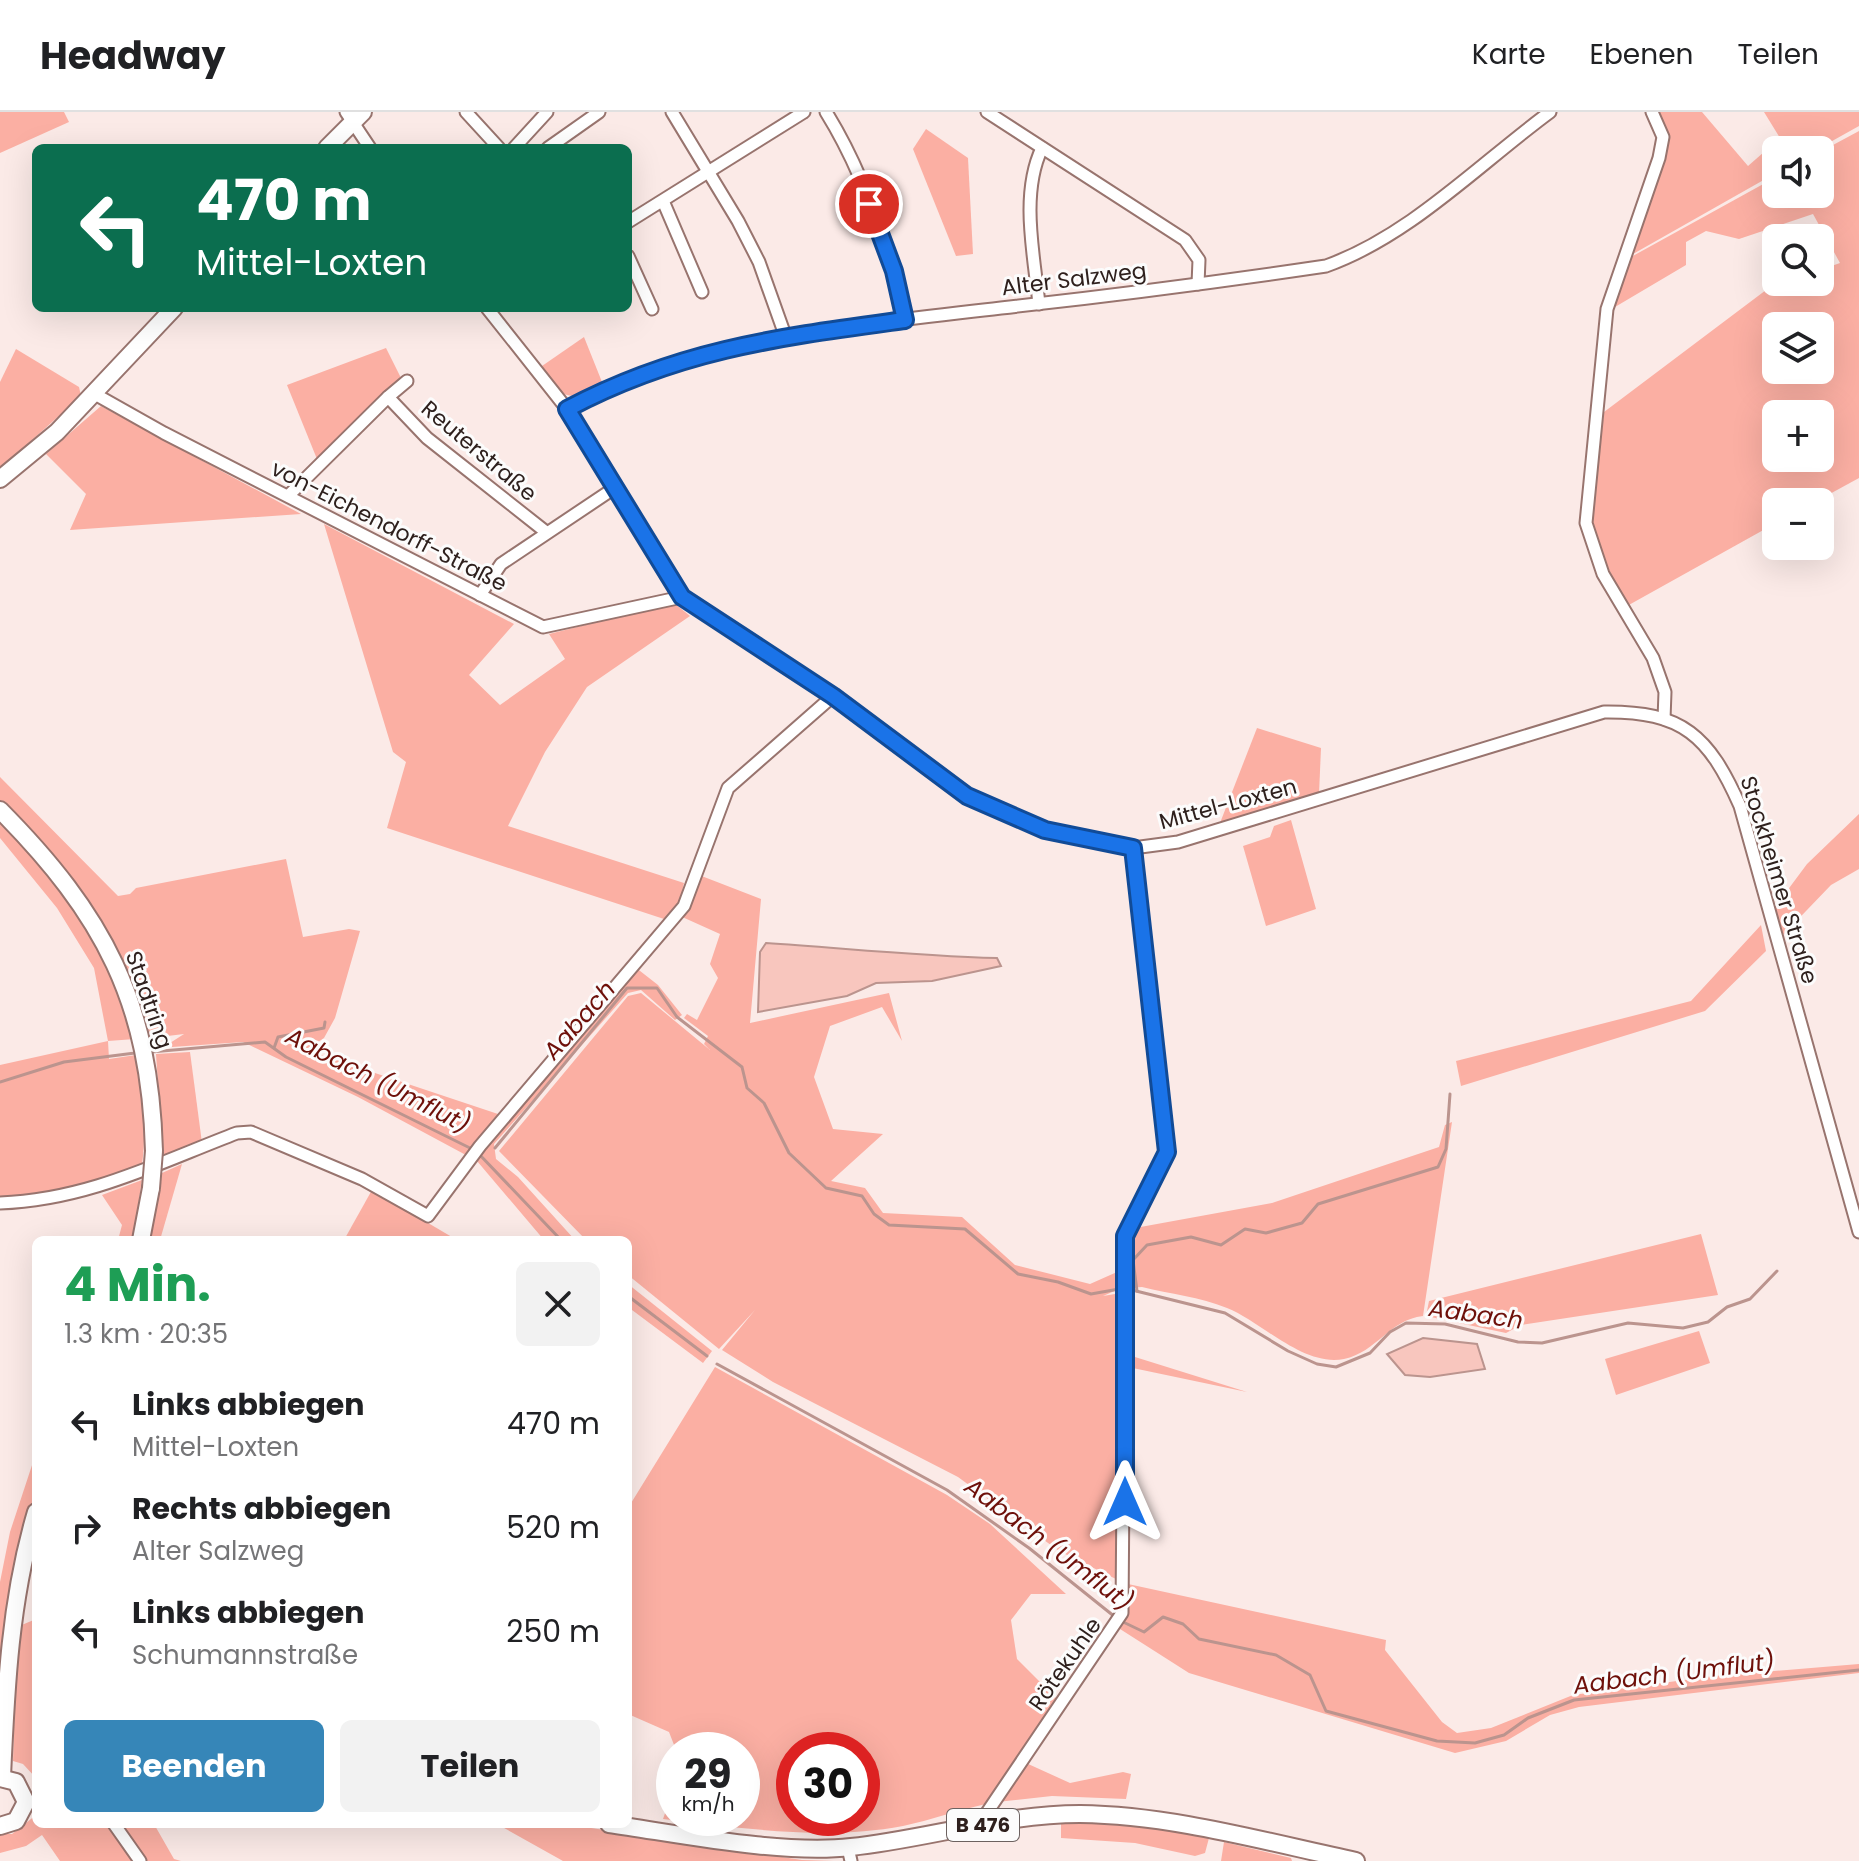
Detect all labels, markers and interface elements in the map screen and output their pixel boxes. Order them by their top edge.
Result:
text: Headway [40,29,226,82]
text: Karte [1472,35,1546,74]
text: Ebenen [1590,35,1693,74]
text: Teilen [1737,35,1819,74]
map controls [1762,136,1834,560]
button: sound [1762,136,1834,208]
text: 470 m [196,161,372,240]
pin [835,170,903,238]
icon: left [64,176,168,280]
icon: arrive [847,182,891,226]
button: search [1762,224,1834,296]
text: Mittel-Loxten [196,237,427,288]
street label: Alter Salzweg [1000,255,1148,303]
button: layers [1762,312,1834,384]
street label: Reuterstraße [415,393,543,509]
button: + [1762,400,1834,472]
street label: von-Eichendorff-Straße [266,453,512,599]
button: − [1762,488,1834,560]
street label: Mittel-Loxten [1156,771,1300,837]
street label: Stockheimer Straße [1733,772,1825,988]
street label: Stadtring [118,947,180,1053]
water label: Aabach [535,973,623,1067]
water label: Aabach (Umflut) [279,1019,476,1141]
text: 4 Min. [64,1251,211,1318]
button: close [516,1262,600,1346]
water label: Aabach [1426,1291,1525,1337]
text: 1.3 km · 20:35 [64,1316,228,1352]
text: Links abbiegen [132,1383,365,1426]
icon: left [64,1402,108,1446]
text: 470 m [507,1402,600,1445]
text: Mittel-Loxten [132,1429,299,1465]
position arrow [1083,1460,1167,1544]
water label: Aabach (Umflut) [957,1469,1140,1618]
text: Rechts abbiegen [132,1487,391,1530]
icon: right [64,1506,108,1550]
text: 520 m [506,1506,600,1549]
text: Alter Salzweg [132,1533,304,1569]
text: Links abbiegen [132,1591,365,1634]
icon: left [64,1610,108,1654]
text: 250 m [506,1610,600,1653]
street label: Rötekuhle [1021,1611,1109,1717]
text: Schumannstraße [132,1637,358,1673]
water label: Aabach (Umflut) [1570,1644,1777,1702]
button: Beenden [64,1720,324,1812]
button: Teilen [340,1720,600,1812]
speed limit sign: 30 [776,1732,880,1836]
text: 29 [684,1746,732,1802]
text: km/h [681,1790,735,1818]
road number: B 476 [947,1809,1019,1841]

